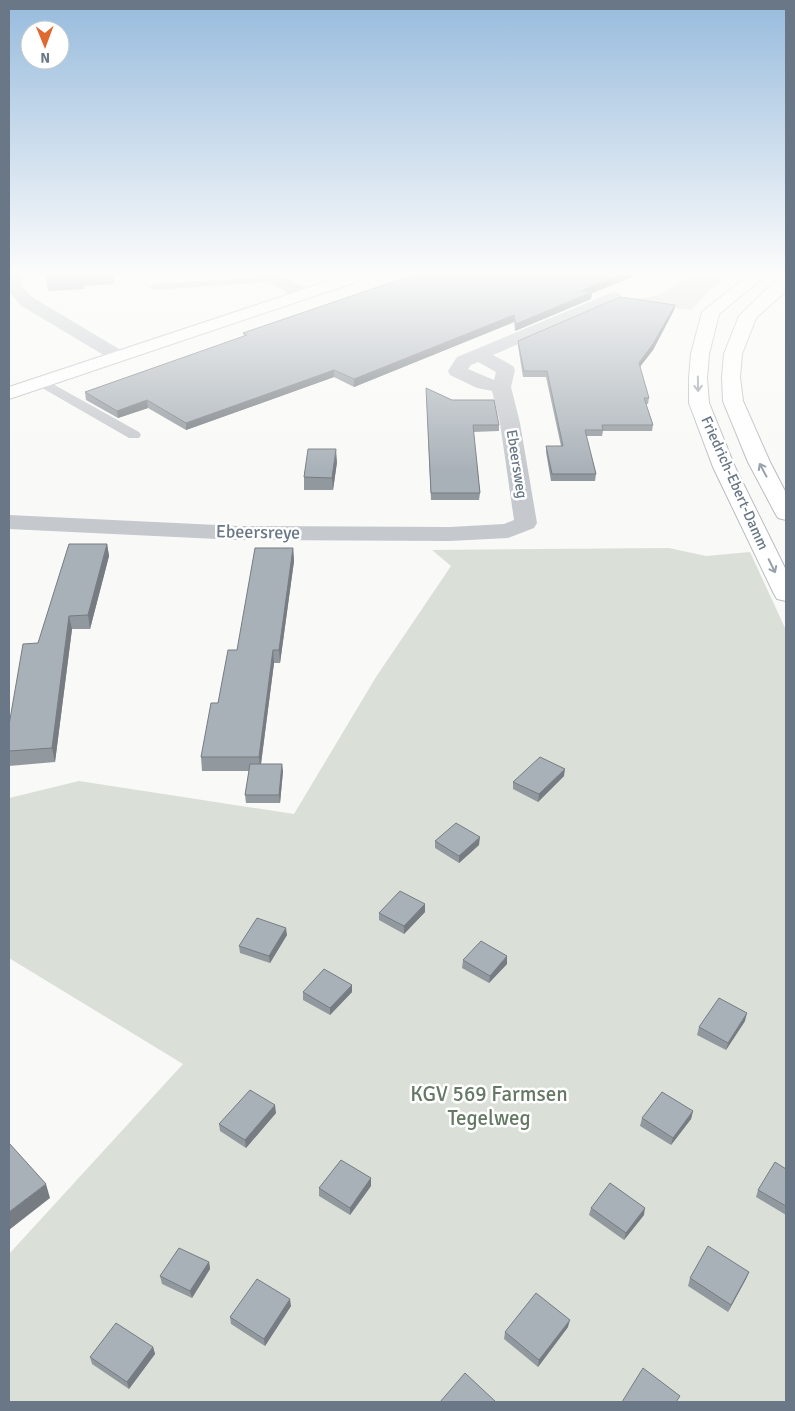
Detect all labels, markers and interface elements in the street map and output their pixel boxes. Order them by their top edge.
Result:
north arrow [20,20,70,70]
text: N [40,49,50,66]
one-way arrow [693,376,703,392]
street label: Friedrich-Ebert-Damm [697,413,773,553]
street label: Ebeersweg [503,428,531,500]
one-way arrow [758,463,768,478]
street label: Ebeersreye [216,520,300,544]
one-way arrow [768,558,778,573]
park label: KGV 569 Farmsen Tegelweg [410,1081,568,1131]

